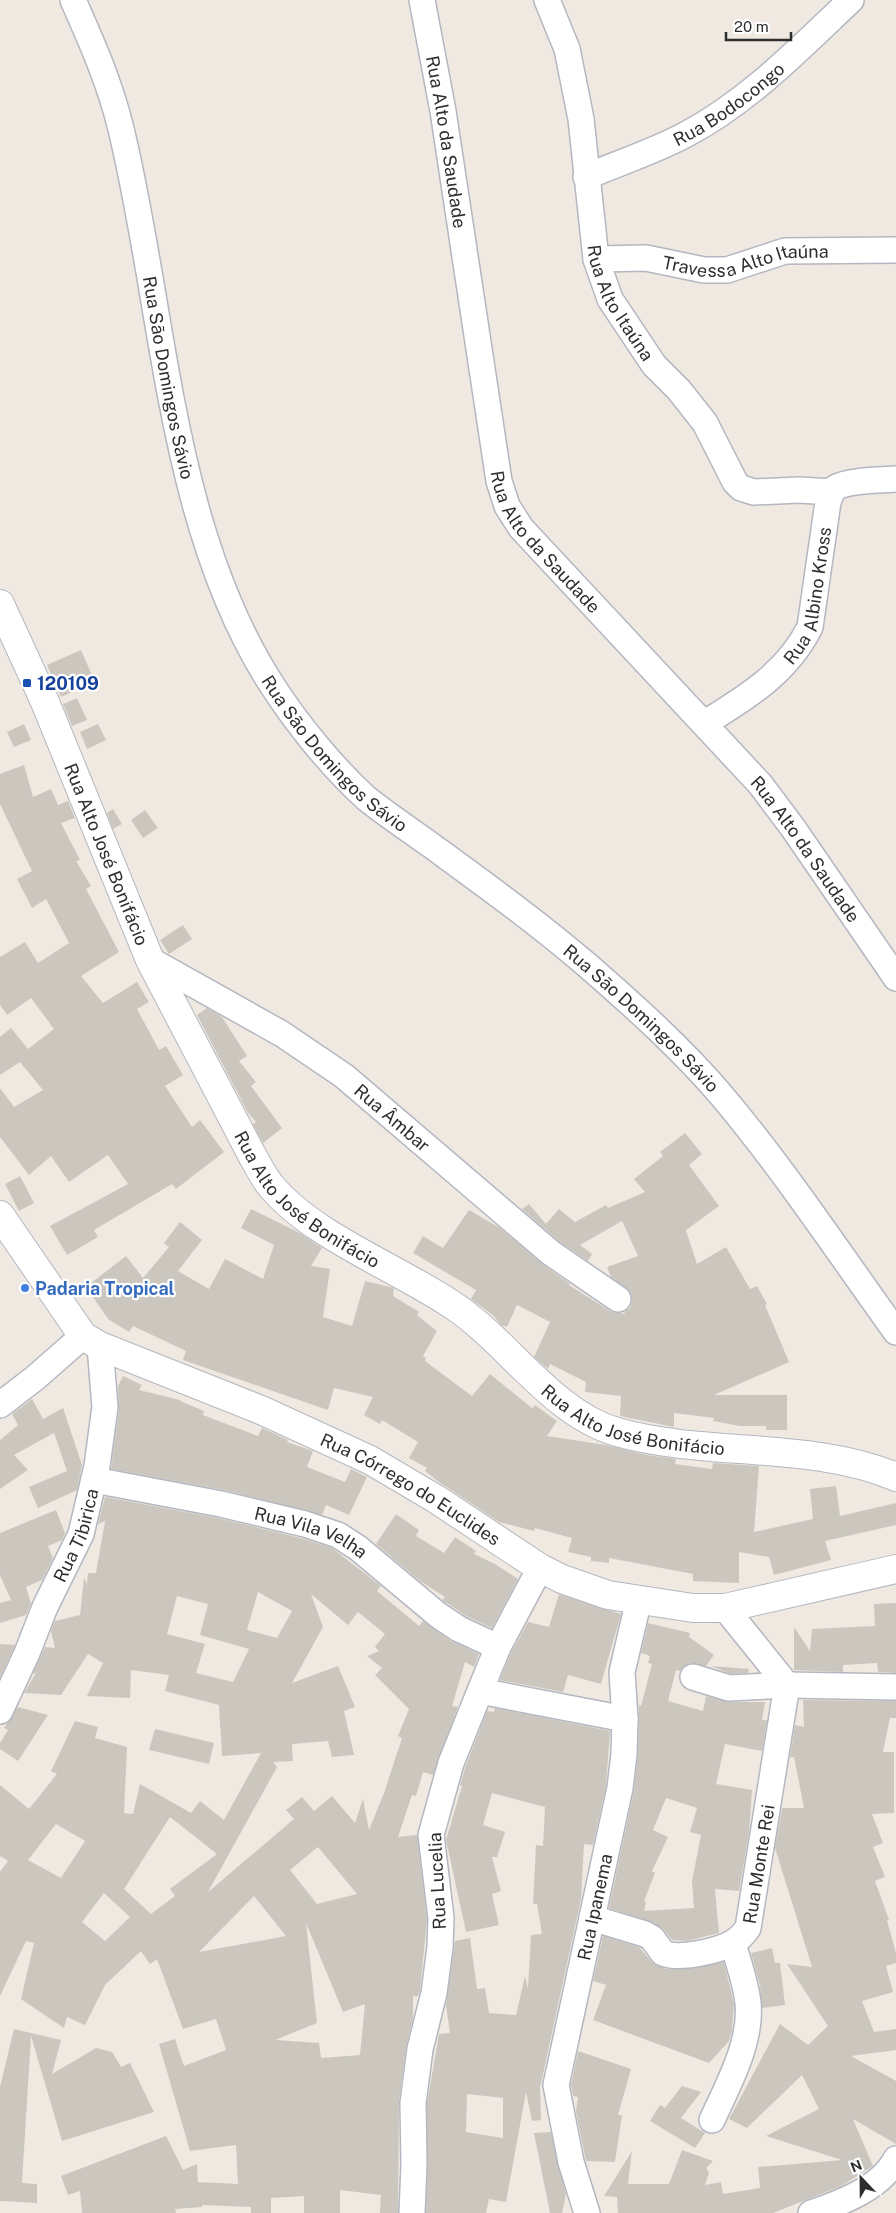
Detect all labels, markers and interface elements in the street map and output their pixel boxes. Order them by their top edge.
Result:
scale bar [726,10,791,42]
text: 20 m [734,18,769,35]
street label: Rua Alto da Saudade [422,54,471,230]
street label: Rua Bodocongo [669,58,788,150]
street label: Travessa Alto Itaúna [661,240,829,281]
street label: Rua Alto Itaúna [584,244,659,364]
street label: Rua São Domingos Sávio [139,274,199,481]
street label: Rua Alto da Saudade [487,469,605,617]
street label: Rua Albino Kross [779,526,835,668]
street label: Rua São Domingos Sávio [258,671,412,836]
place label: 120109 [37,673,99,694]
marker: 120109 [21,677,33,689]
street label: Rua Alto José Bonifácio [60,760,153,948]
street label: Rua Alto da Saudade [747,771,865,926]
street label: Rua São Domingos Sávio [559,939,724,1096]
street label: Rua Âmbar [350,1079,435,1156]
street label: Rua Alto José Bonifácio [231,1127,384,1272]
place label: Padaria Tropical [35,1278,175,1299]
marker: Padaria Tropical [19,1282,31,1294]
street label: Rua Alto José Bonifácio [537,1380,725,1458]
street label: Rua Córrego do Euclides [317,1428,504,1549]
street label: Rua Tibirica [49,1486,102,1585]
street label: Rua Vila Velha [253,1502,372,1562]
street label: Rua Monte Rei [738,1803,778,1925]
street label: Rua Lucelia [424,1832,450,1930]
street label: Rua Ipanema [573,1852,616,1962]
north arrow [836,2153,886,2203]
text: N [848,2156,864,2175]

